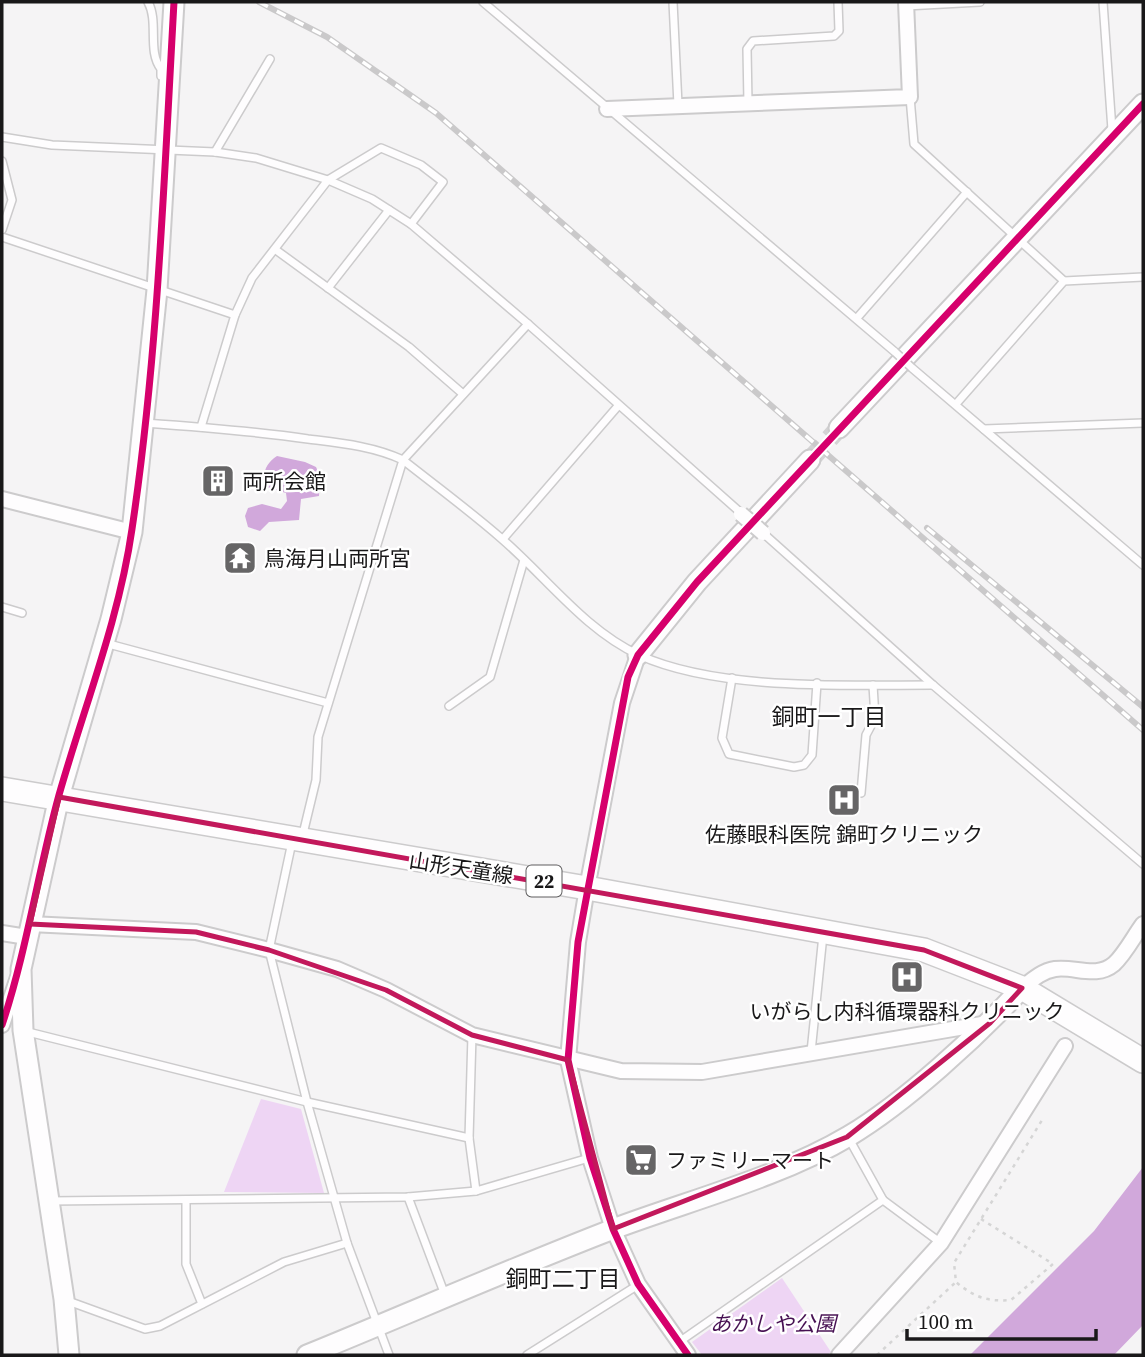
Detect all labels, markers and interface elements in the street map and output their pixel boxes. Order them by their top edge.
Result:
building icon: 両所会館 [199,462,237,500]
place label: 両所会館 [242,467,326,496]
temple icon: 鳥海月山両所宮 [221,539,259,577]
place label: 鳥海月山両所宮 [264,544,411,573]
district label: 銅町一丁目 [772,701,887,733]
hospital icon: 佐藤眼科医院 錦町クリニック [825,781,863,819]
place label: 佐藤眼科医院 錦町クリニック [705,820,983,849]
street label: 山形天童線 [407,845,515,891]
road number: 22 [526,866,562,897]
hospital icon: いがらし内科循環器科クリニック [888,958,926,996]
place label: いがらし内科循環器科クリニック [750,997,1065,1026]
supermarket icon: ファミリーマート [622,1141,660,1179]
place label: ファミリーマート [666,1146,834,1175]
district label: 銅町二丁目 [506,1263,621,1295]
scale bar [907,1298,1096,1342]
text: 100 m [918,1307,973,1336]
park label: あかしや公園 [710,1309,839,1338]

